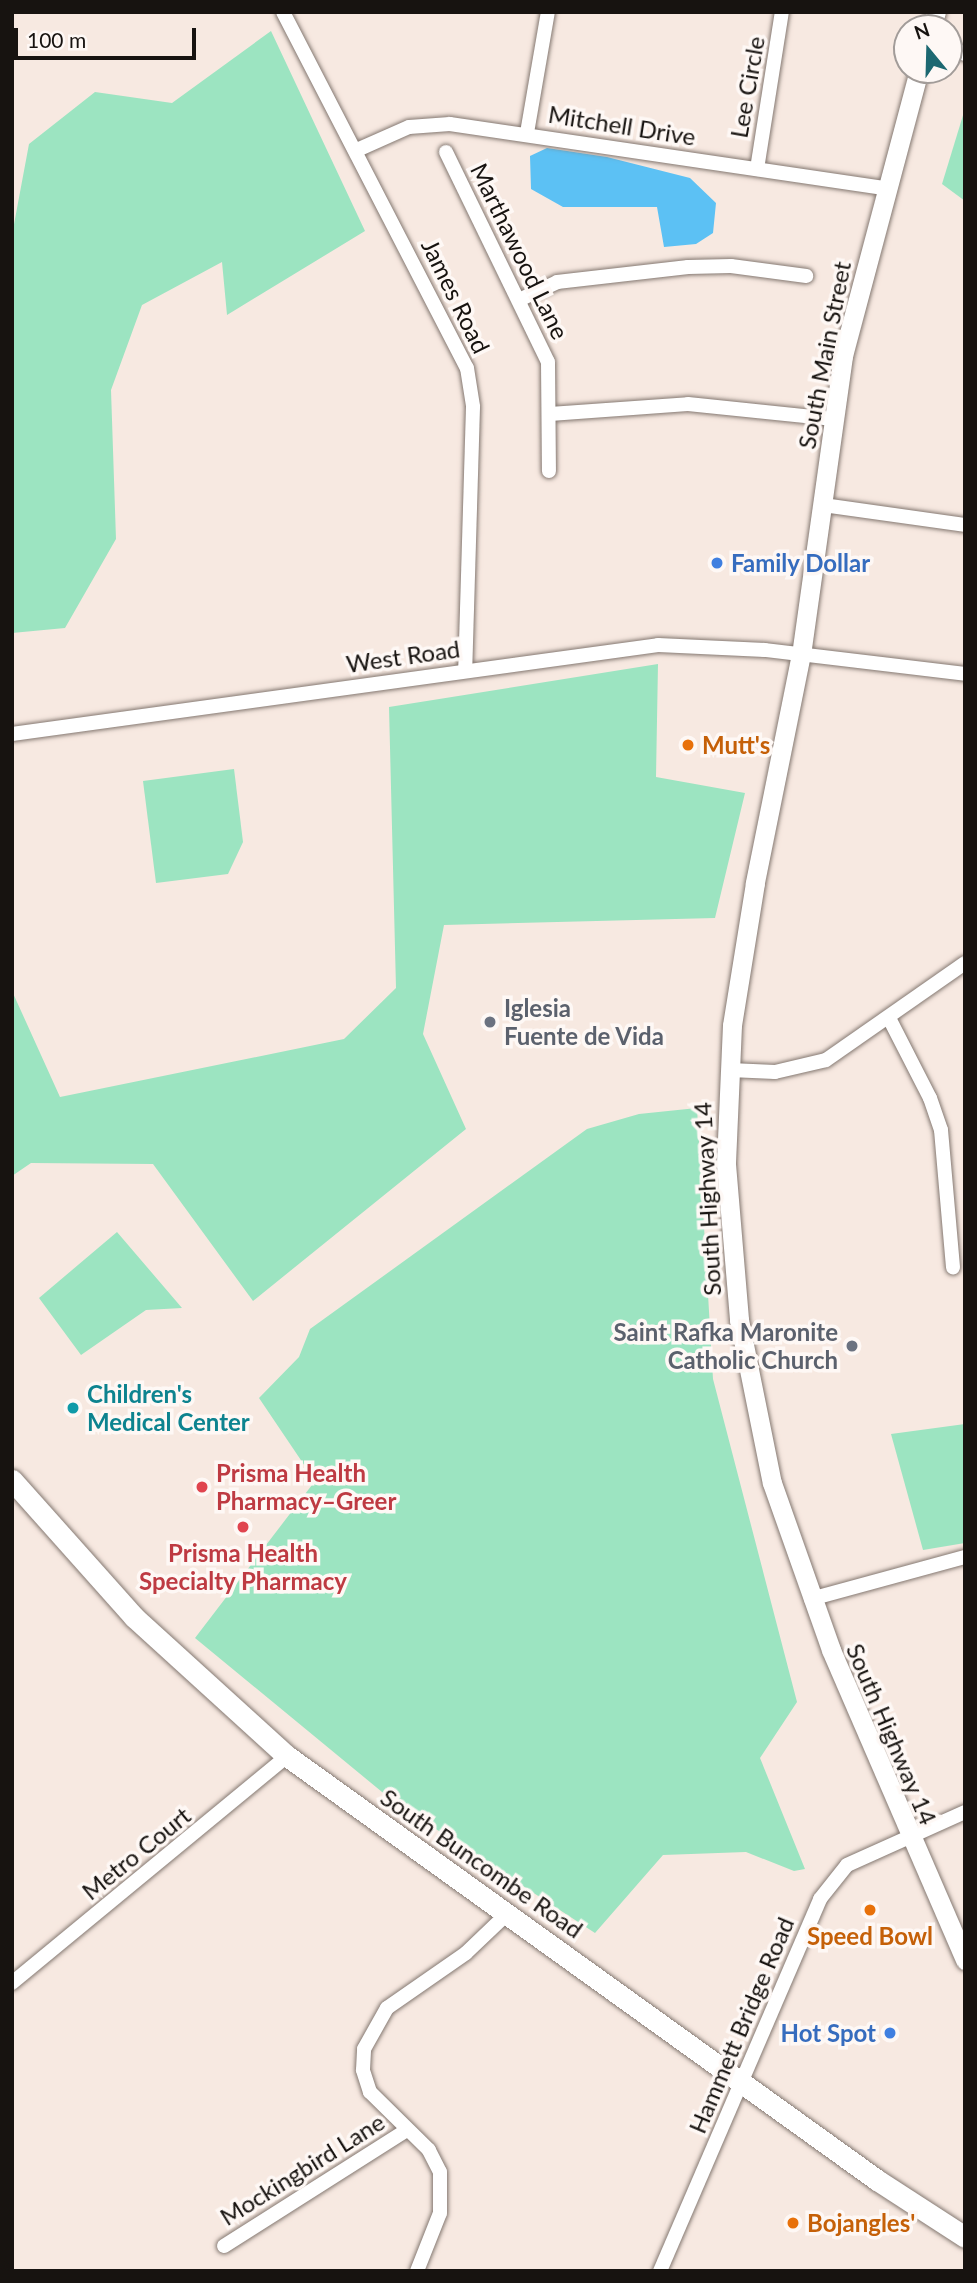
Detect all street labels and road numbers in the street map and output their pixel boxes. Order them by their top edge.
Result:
street label: Lee Circle [724,34,770,140]
street label: Mitchell Drive [546,99,698,151]
street label: Marthawood Lane [465,158,575,344]
street label: James Road [416,234,496,358]
street label: South Main Street [792,259,856,451]
street label: West Road [344,634,462,678]
street label: South Highway 14 [688,1101,726,1297]
street label: South Highway 14 [841,1639,943,1829]
street label: South Buncombe Road [375,1782,589,1944]
street label: Metro Court [76,1801,196,1905]
street label: Hammett Bridge Road [682,1913,800,2137]
street label: Mockingbird Lane [215,2107,389,2231]

